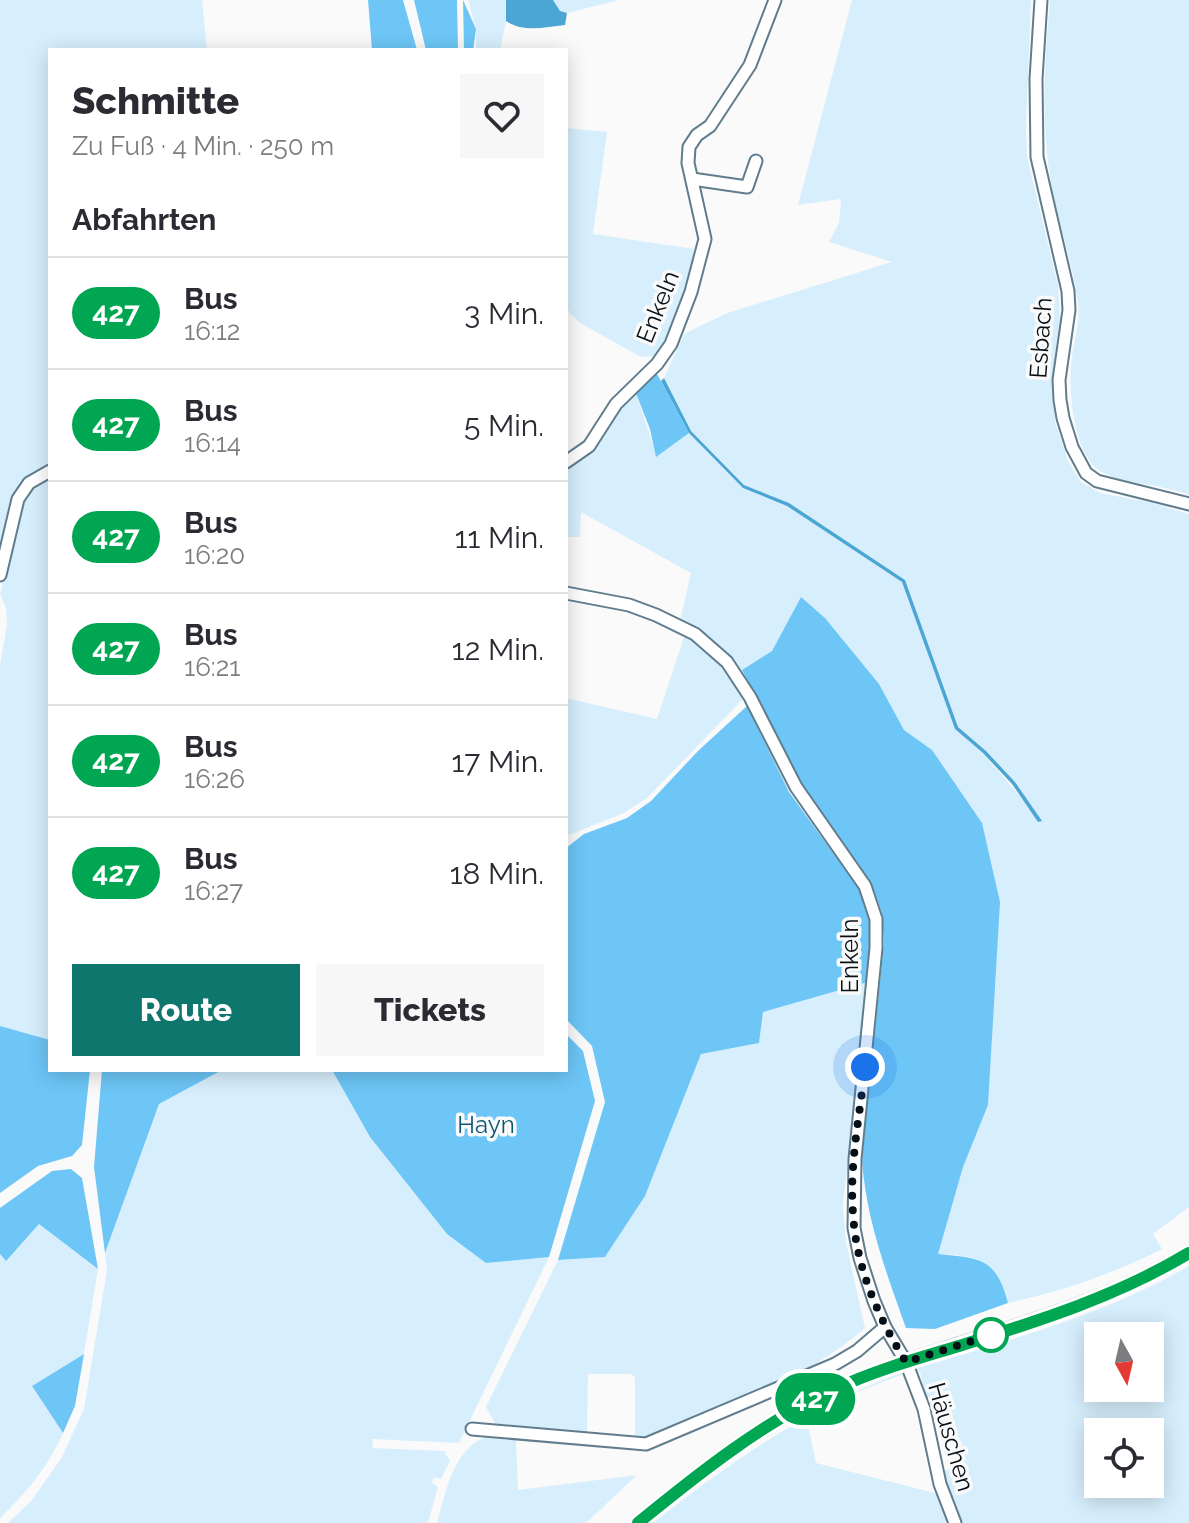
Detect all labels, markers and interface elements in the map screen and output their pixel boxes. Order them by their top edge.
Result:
button: heart [460,74,544,158]
text: Schmitte [72,78,239,123]
text: Zu Fuß · 4 Min. · 250 m [72,131,334,161]
text: Abfahrten [72,202,216,237]
street label: Enkeln [630,267,685,347]
text: Bus [184,281,238,316]
text: 427 [92,296,140,329]
text: 3 Min. [464,296,544,331]
street label: Esbach [1023,296,1058,379]
text: 16:12 [184,316,240,346]
text: Bus [184,393,238,428]
text: 427 [92,408,140,441]
text: 5 Min. [464,408,544,443]
text: 16:14 [184,428,241,458]
text: Bus [184,505,238,540]
text: 427 [92,520,140,553]
text: 11 Min. [455,520,544,555]
text: 16:20 [184,540,245,570]
text: Bus [184,617,238,652]
text: 427 [92,632,140,665]
text: 12 Min. [452,632,544,667]
text: 16:21 [184,652,240,682]
text: Bus [184,729,238,764]
text: 427 [92,744,140,777]
text: 17 Min. [452,744,544,779]
text: 16:26 [184,764,245,794]
text: Bus [184,841,238,876]
text: 427 [92,856,140,889]
text: 18 Min. [450,856,544,891]
text: 16:27 [184,876,243,906]
street label: Enkeln [835,918,864,994]
button: Route [72,964,300,1056]
button: Tickets [316,964,544,1056]
your location [845,1047,885,1087]
park label: Hayn [457,1110,515,1139]
unlabelled marker [974,1318,1008,1352]
north arrow [1084,1322,1164,1402]
map controls [1084,1322,1164,1498]
line badge: 427 [769,1373,861,1425]
street label: Häuschen [922,1379,981,1495]
text: 427 [791,1382,839,1415]
button: locate [1084,1418,1164,1498]

